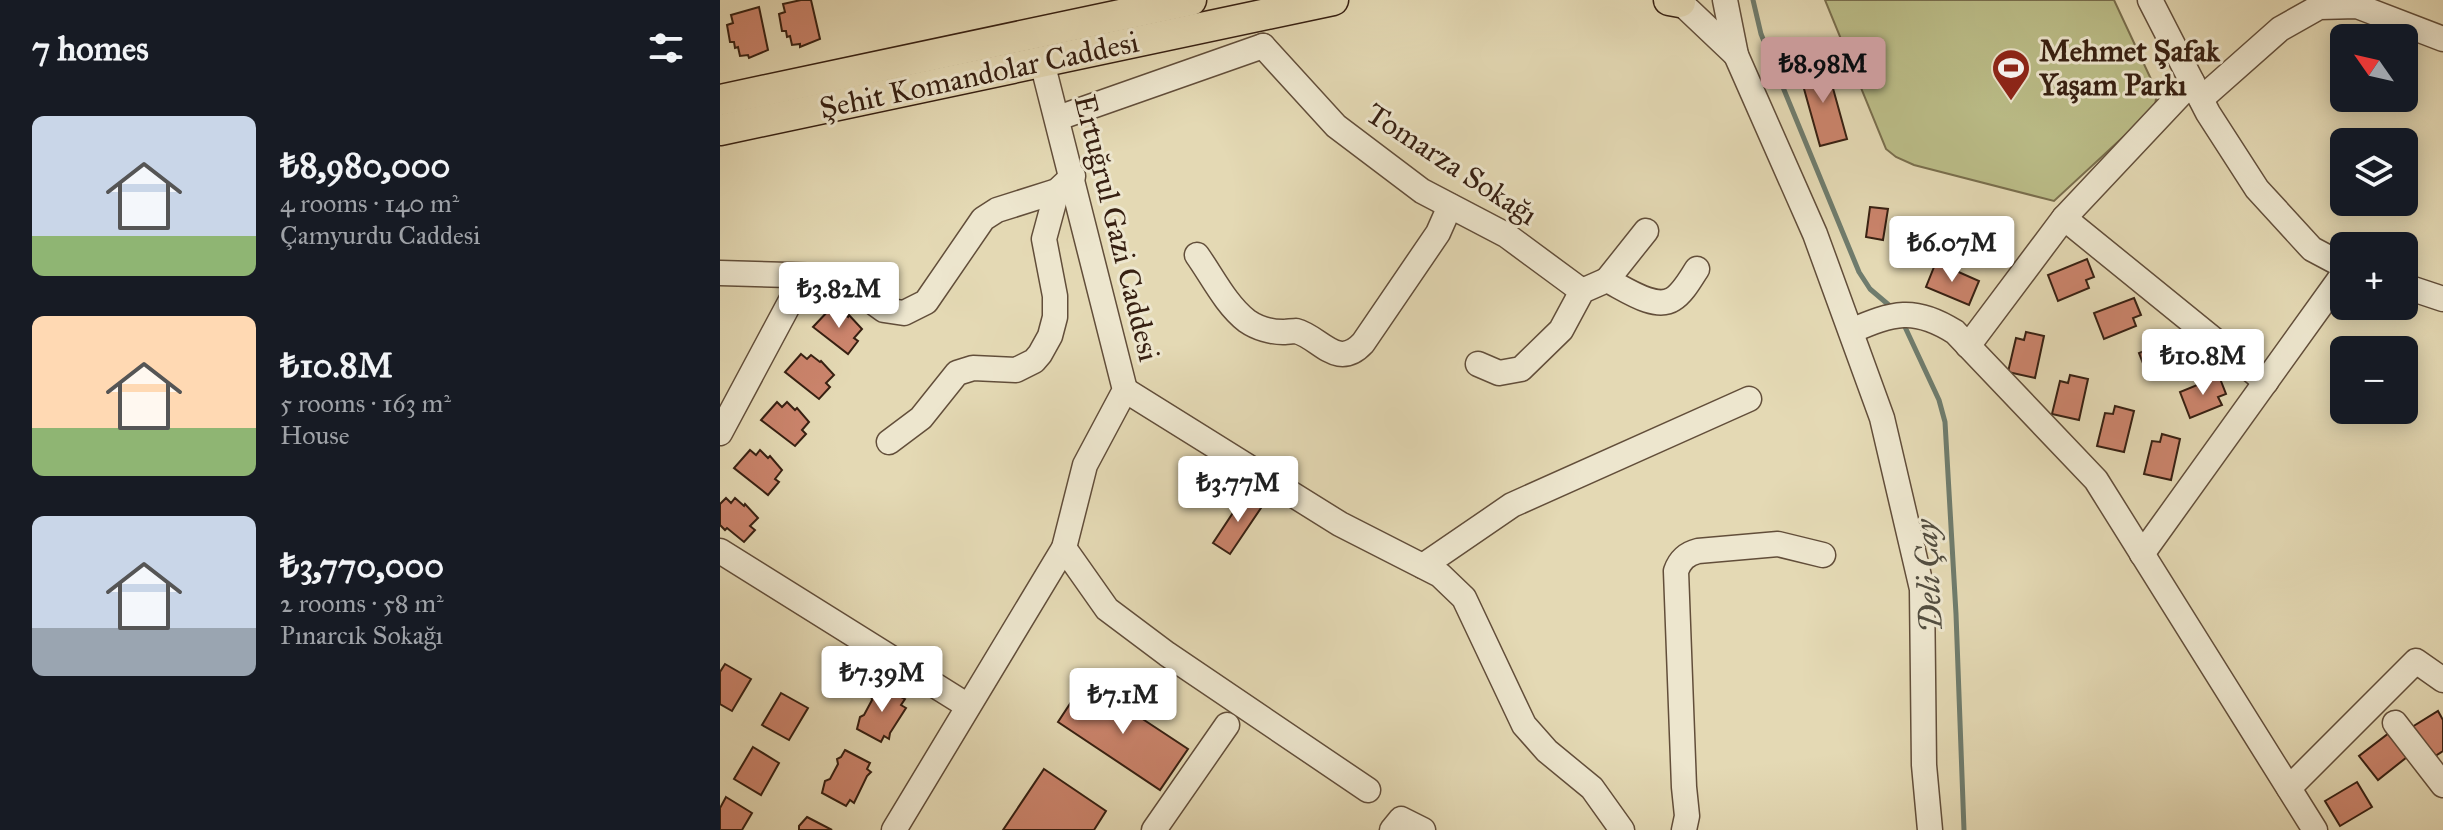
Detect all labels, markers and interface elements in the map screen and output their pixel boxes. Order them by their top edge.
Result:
street label: Şehit Komandolar Caddesi [816,24,1142,126]
north arrow [2330,24,2418,112]
map controls [2330,24,2418,424]
icon: filters [644,26,688,70]
text: 7 homes [32,28,149,69]
place label: Mehmet Şafak Yaşam Parkı [2038,33,2221,104]
pin: ₺8.98M [1758,37,1888,105]
text: ₺8.98M [1779,47,1867,79]
sports icon: Mehmet Şafak Yaşam Parkı [1990,47,2032,102]
street label: Ertuğrul Gazi Caddesi [1066,91,1168,365]
street label: Tomarza Sokağı [1360,95,1544,233]
button: layers [2330,128,2418,216]
text: ₺8,980,000 [280,145,450,186]
icon: home [96,148,192,244]
text: 4 rooms · 140 m² [280,187,459,219]
pin: ₺6.07M [1887,216,2017,284]
text: Çamyurdu Caddesi [280,219,480,251]
text: ₺6.07M [1907,226,1997,258]
button: + [2330,232,2418,320]
pin: ₺3.82M [774,262,904,330]
text: ₺3.82M [797,272,881,304]
pin: ₺10.8M [2138,329,2268,397]
button: − [2330,336,2418,424]
text: ₺10.8M [2160,339,2246,371]
text: ₺10.8M [280,345,393,386]
icon: home [96,348,192,444]
text: 5 rooms · 163 m² [280,387,451,419]
text: House [280,419,350,451]
pin: ₺3.77M [1173,456,1303,524]
text: ₺3.77M [1196,466,1280,498]
water label: Deli Çay [1906,518,1951,633]
text: ₺3,770,000 [280,545,444,586]
icon: home [96,548,192,644]
text: 2 rooms · 58 m² [280,587,444,619]
text: Pınarcık Sokağı [280,619,443,651]
pin: ₺7.39M [817,646,947,714]
text: ₺7.39M [840,656,925,688]
pin: ₺7.1M [1067,668,1179,736]
text: ₺7.1M [1088,678,1158,710]

